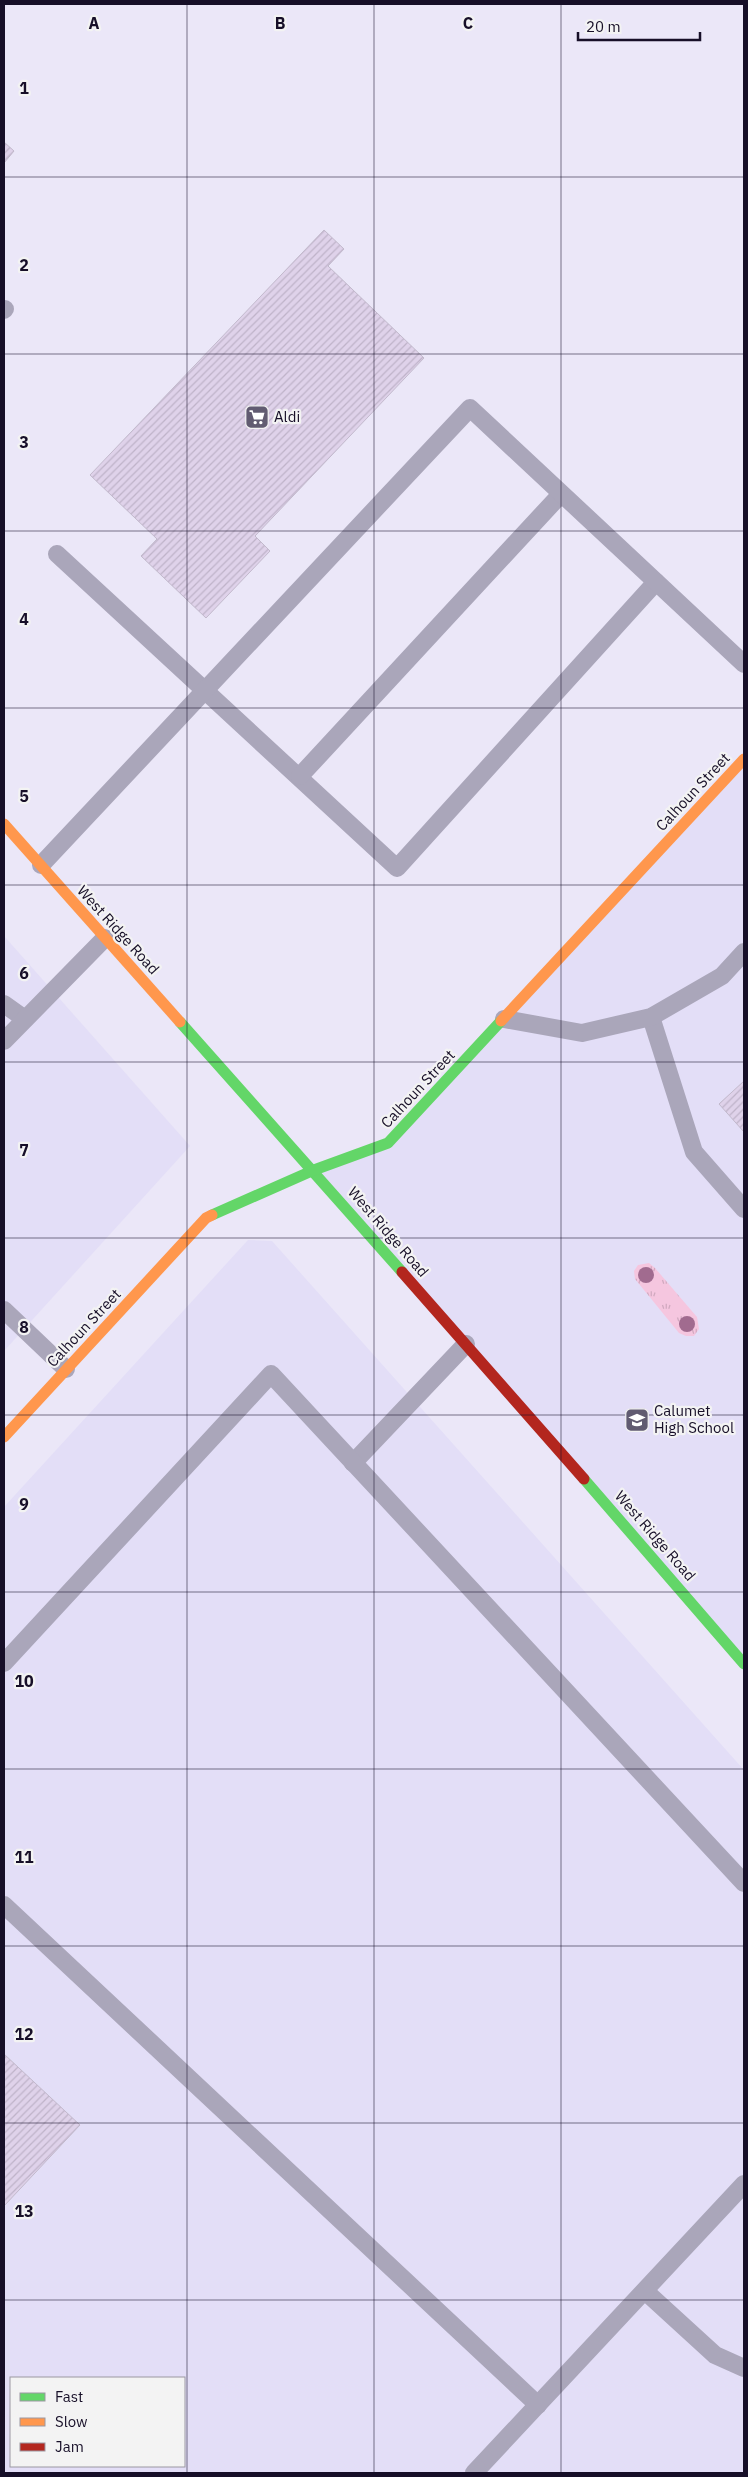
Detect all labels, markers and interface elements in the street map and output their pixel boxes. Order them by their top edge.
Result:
scale bar [578,10,700,42]
text: A [89,13,100,33]
text: B [275,13,286,33]
text: C [463,13,473,33]
text: 20 m [586,17,621,36]
text: 1 [19,78,29,98]
text: 2 [19,255,29,275]
supermarket icon: Aldi [244,404,270,430]
place label: Aldi [274,407,300,426]
text: 3 [19,432,29,452]
text: 4 [19,609,29,629]
street label: Calhoun Street [652,749,734,835]
text: 5 [19,786,29,806]
street label: West Ridge Road [73,881,163,978]
text: 6 [19,963,29,983]
street label: Calhoun Street [377,1046,459,1132]
text: 7 [19,1140,29,1160]
street label: West Ridge Road [344,1183,433,1281]
street label: Calhoun Street [43,1285,125,1371]
text: 8 [19,1317,29,1337]
place label: Calumet High School [654,1401,734,1437]
school or university icon: Calumet High School [624,1407,650,1433]
street label: West Ridge Road [611,1487,700,1585]
text: 9 [19,1494,29,1514]
text: 10 [14,1671,34,1691]
text: 11 [14,1847,34,1867]
text: 12 [14,2024,34,2044]
text: 13 [14,2201,34,2221]
legend [10,2377,185,2467]
text: Fast [55,2387,83,2406]
text: Slow [55,2412,88,2431]
text: Jam [55,2437,84,2456]

